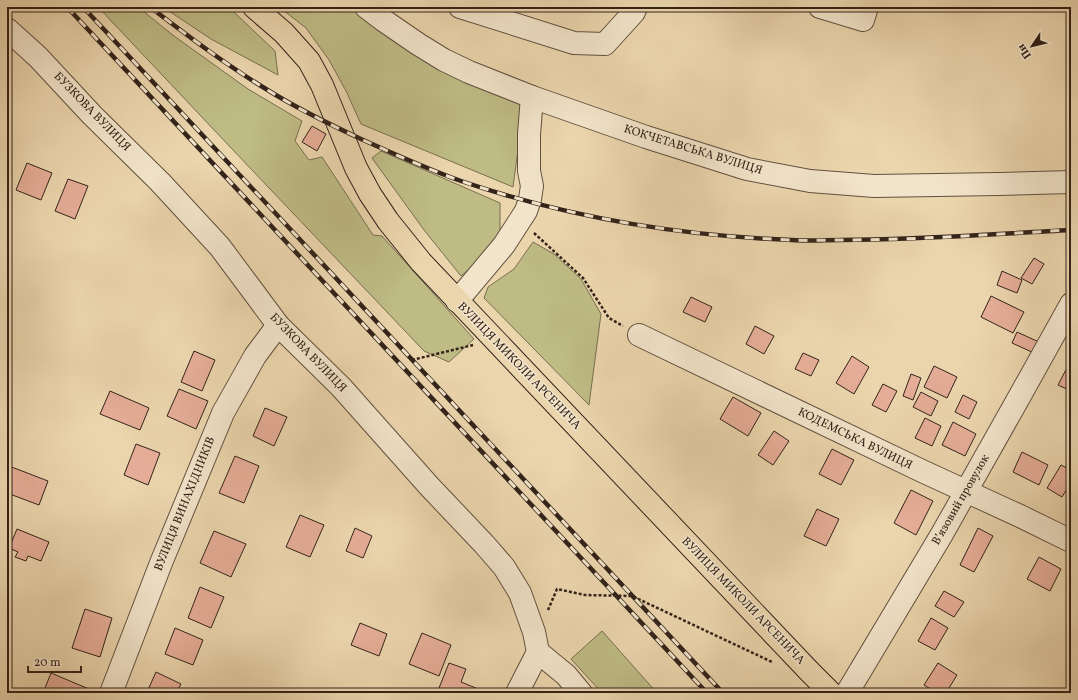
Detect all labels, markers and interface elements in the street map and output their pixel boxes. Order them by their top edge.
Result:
north arrow [1012,26,1052,66]
text: Пн [1014,40,1036,62]
street label: БУЗКОВА ВУЛИЦЯ [50,69,134,155]
street label: КОКЧЕТАВСЬКА ВУЛИЦЯ [622,121,765,179]
street label: ВУЛИЦЯ МИКОЛИ АРСЕНИЧА [454,299,585,434]
street label: БУЗКОВА ВУЛИЦЯ [266,310,350,396]
street label: КОДЕМСЬКА ВУЛИЦЯ [795,404,915,474]
street label: ВУЛИЦЯ ВИНАХІДНИКІВ [151,434,219,574]
street label: Вʼязовий провулок [928,451,994,548]
street label: ВУЛИЦЯ МИКОЛИ АРСЕНИЧА [678,534,809,669]
scale bar [28,648,81,674]
text: 20 m [34,655,61,671]

